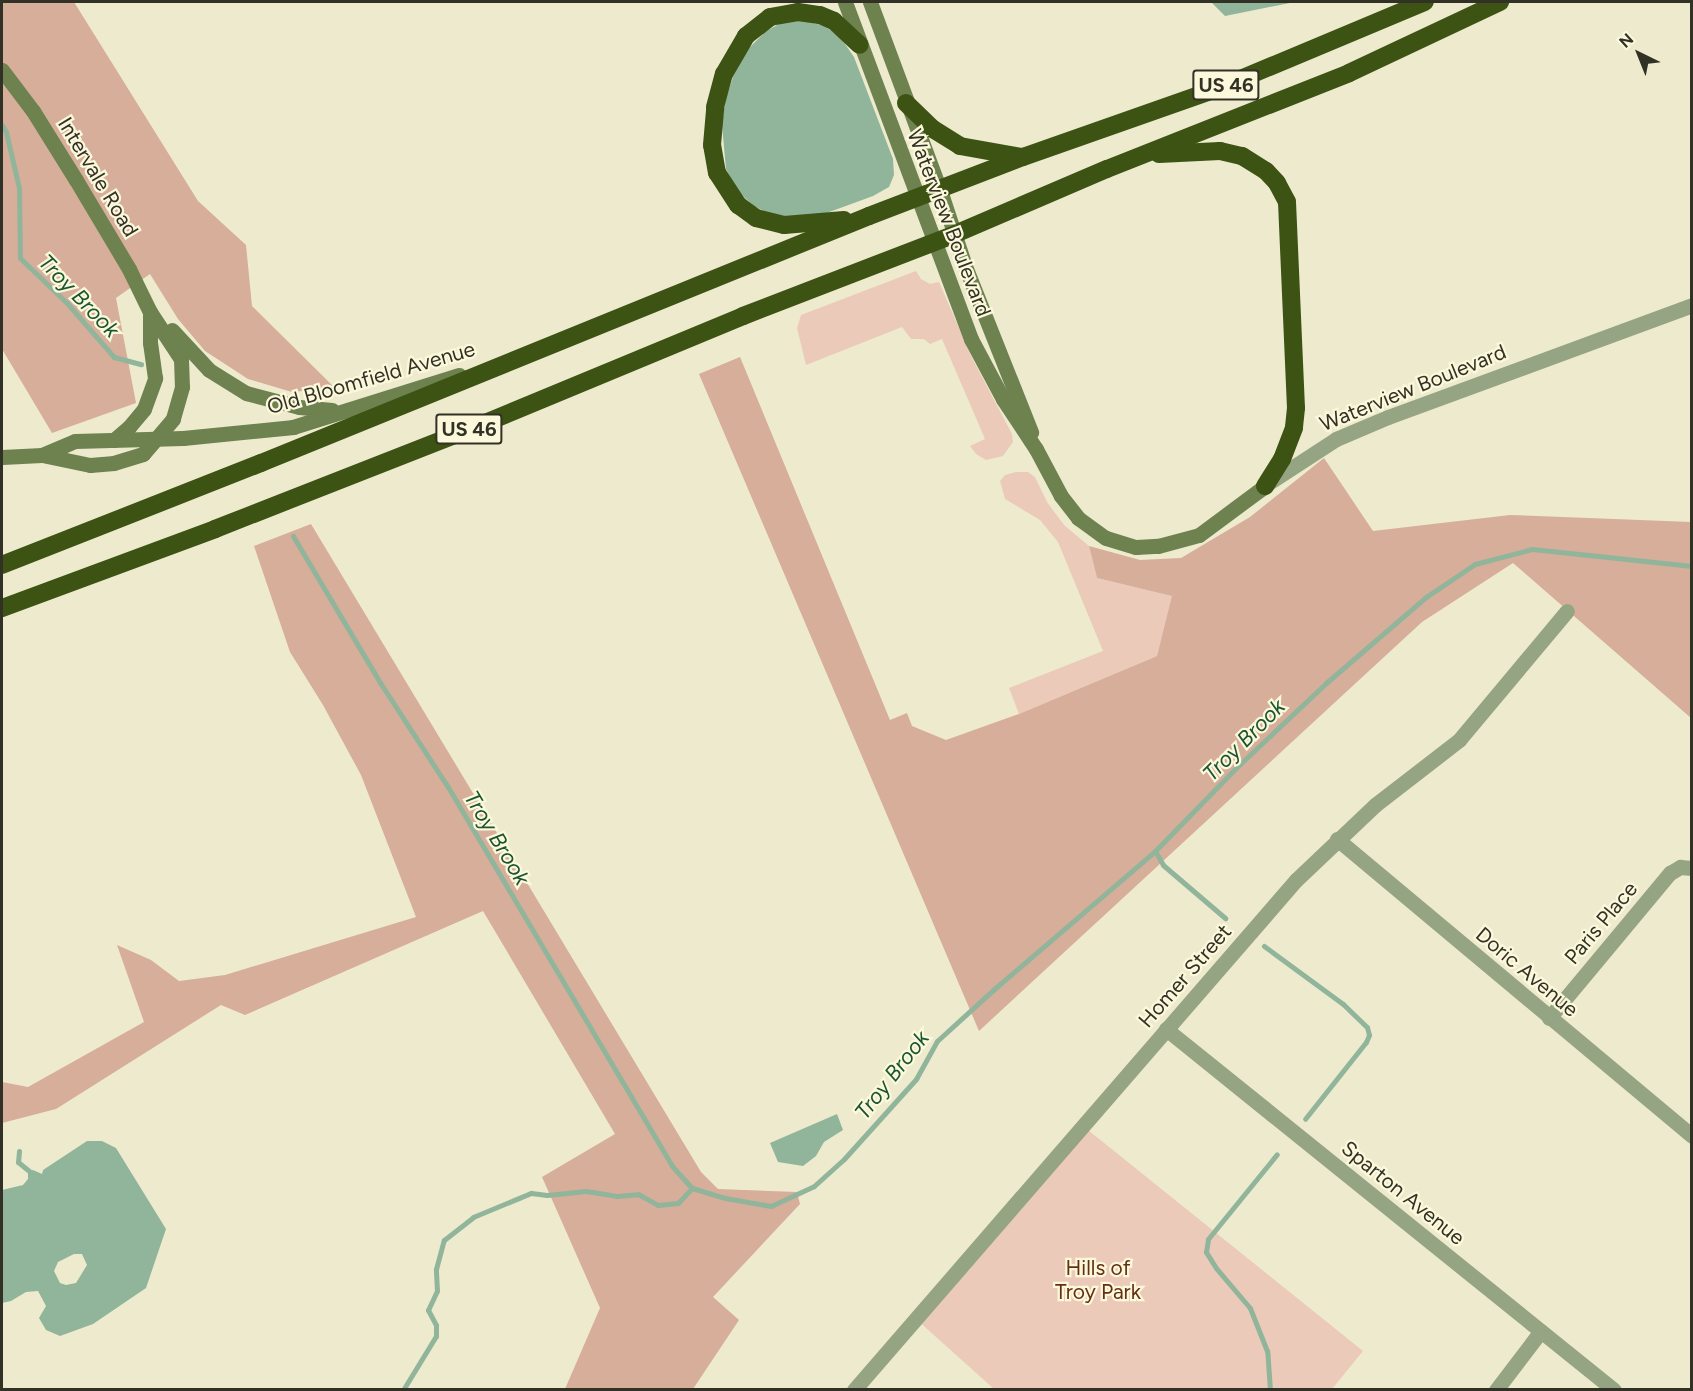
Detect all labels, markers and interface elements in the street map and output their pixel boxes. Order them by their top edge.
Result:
north arrow [1609,24,1669,84]
text: N [1615,29,1637,52]
road number: US 46 [1192,68,1260,102]
street label: Intervale Road [52,113,144,241]
street label: Waterview Boulevard [902,126,996,320]
water label: Troy Brook [33,249,125,343]
street label: Old Bloomfield Avenue [264,336,478,420]
street label: Waterview Boulevard [1316,339,1510,437]
road number: US 46 [434,412,504,446]
water label: Troy Brook [1197,693,1291,787]
water label: Troy Brook [459,786,535,890]
street label: Paris Place [1559,877,1643,969]
street label: Homer Street [1133,919,1237,1033]
street label: Doric Avenue [1471,922,1583,1022]
water label: Troy Brook [849,1025,935,1125]
street label: Sparton Avenue [1336,1136,1470,1250]
park label: Hills of Troy Park [1055,1255,1141,1305]

